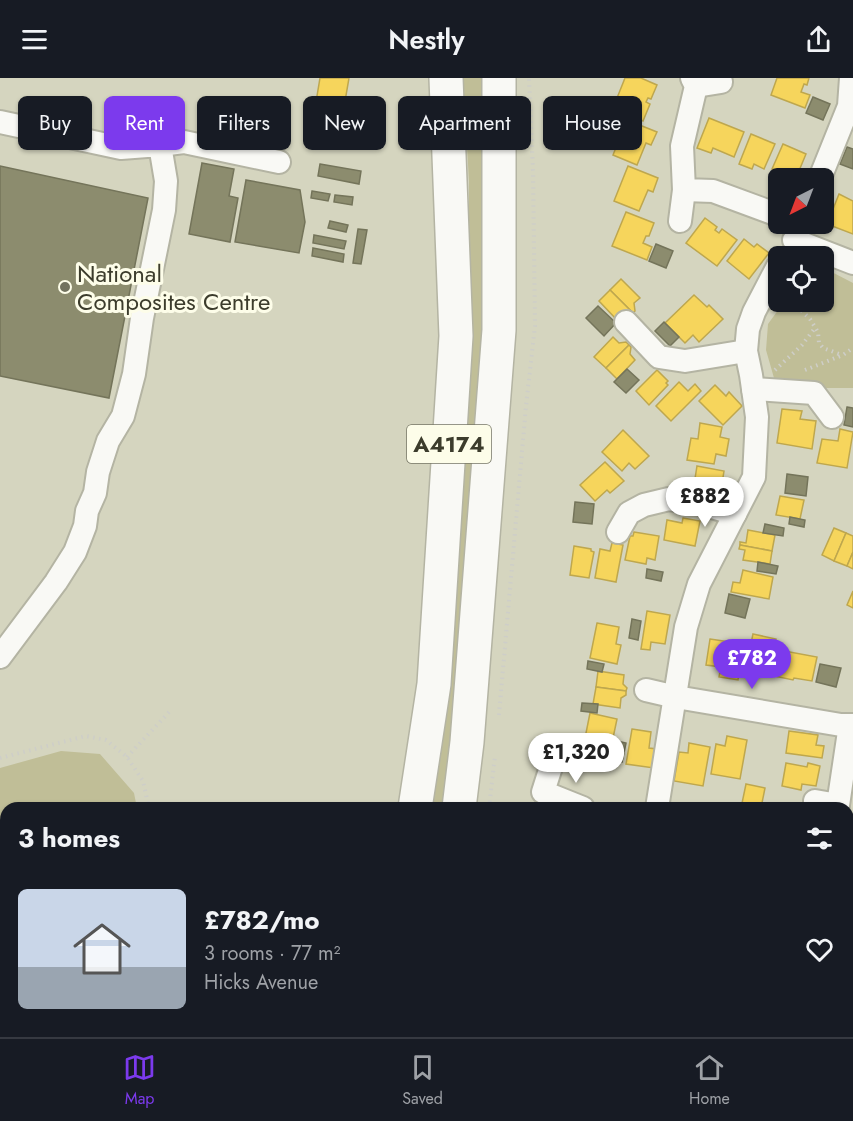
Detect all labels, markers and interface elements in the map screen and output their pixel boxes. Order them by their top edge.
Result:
text: Nestly [388,20,465,59]
icon: menu [18,23,51,56]
icon: share [802,23,835,56]
chip: Buy [18,96,92,150]
chip: Rent [104,96,185,150]
chip: Filters [197,96,291,150]
chip: New [303,96,386,150]
chip: Apartment [398,96,531,150]
chip: House [543,96,642,150]
north arrow [768,168,834,234]
map controls [768,168,834,312]
button: locate [768,246,834,312]
place label: National Composites Centre [77,256,270,319]
marker: National Composites Centre [58,280,72,294]
road number: A4174 [407,425,491,463]
pin: £882 [669,477,741,528]
text: £882 [680,482,730,511]
pin: £782 [716,639,788,690]
text: £782 [727,644,777,673]
pin: £1,320 [527,733,625,784]
text: £1,320 [542,738,610,767]
text: 3 homes [18,819,120,857]
icon: filters [803,822,836,855]
text: £782/mo [204,901,320,939]
icon: home [66,913,138,985]
icon: heart [803,933,836,966]
text: 3 rooms · 77 m² [204,939,341,968]
text: Hicks Avenue [204,968,318,997]
tab: Map [123,1051,156,1110]
tab: Saved [402,1051,443,1110]
tab: Home [689,1051,730,1110]

